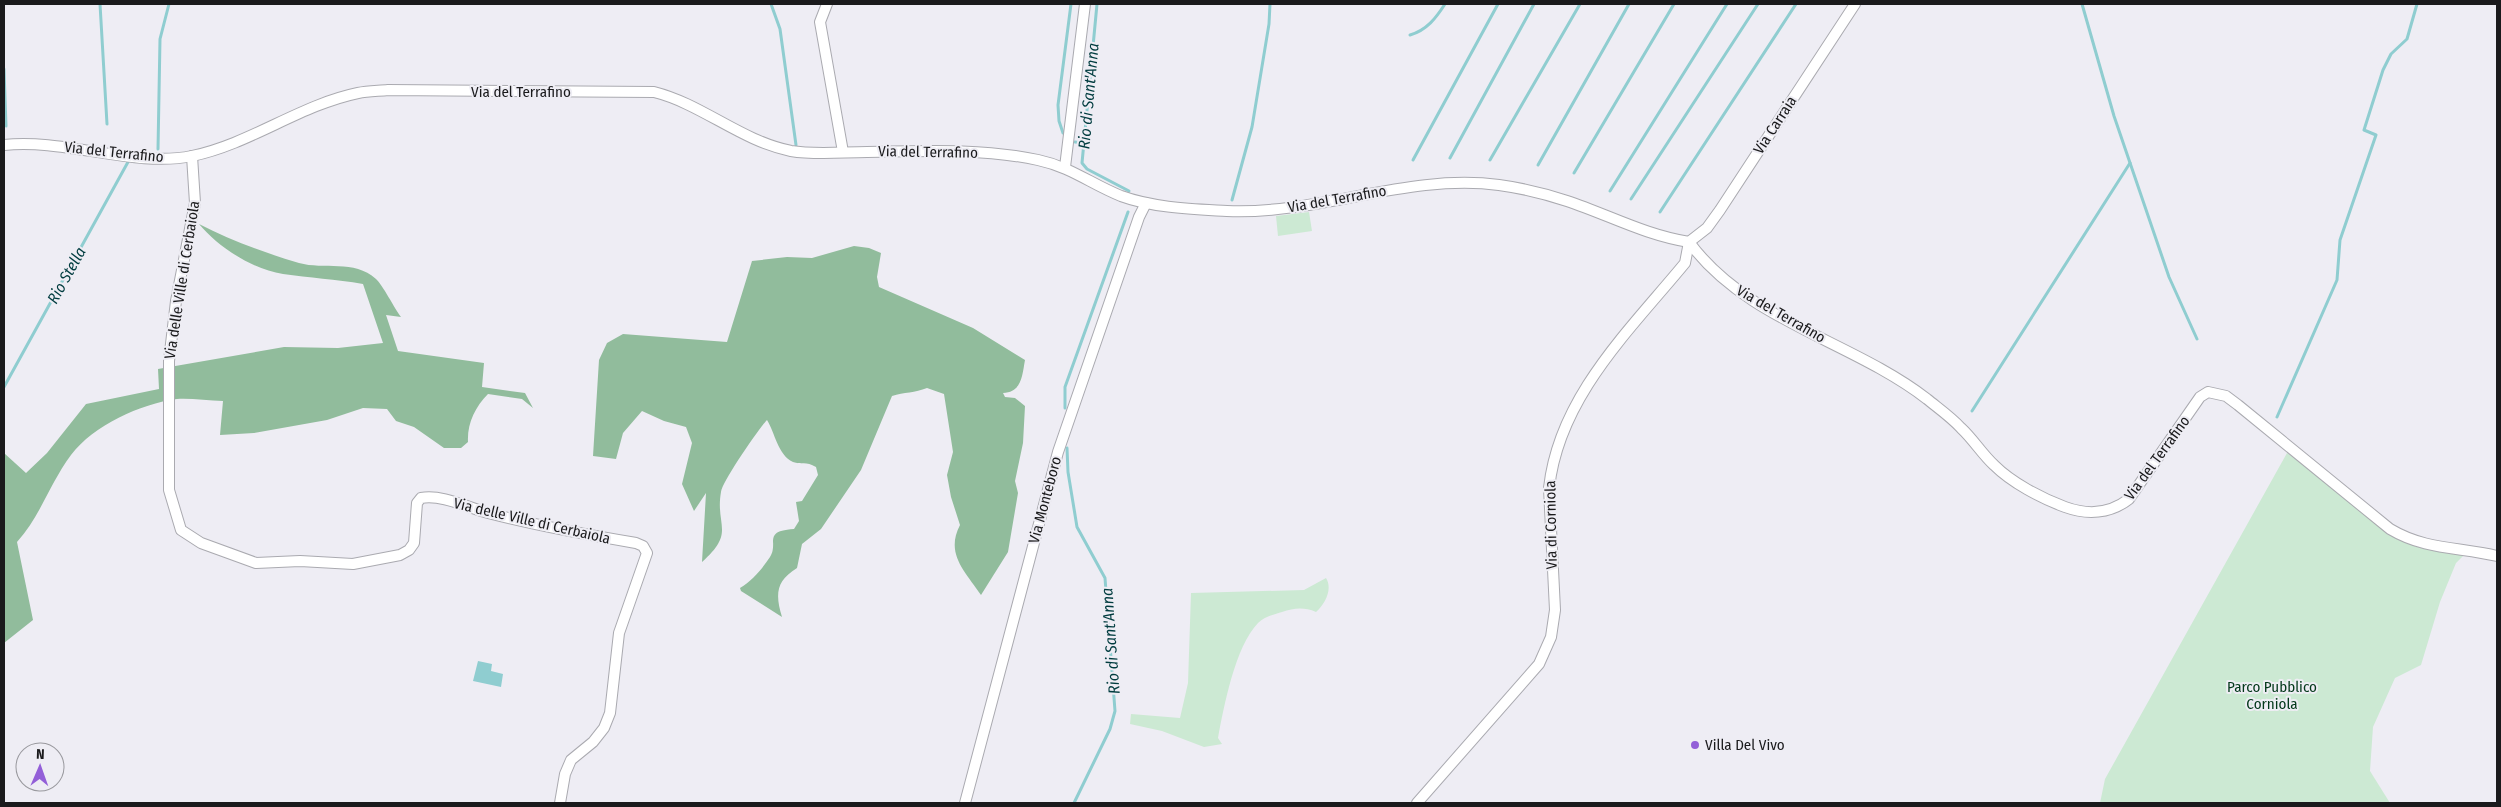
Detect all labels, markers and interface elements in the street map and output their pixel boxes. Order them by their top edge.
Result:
water label: Rio di Sant'Anna [1074,42,1103,150]
street label: Via del Terrafino [471,83,571,101]
street label: Via Carraia [1750,93,1800,157]
street label: Via del Terrafino [63,138,165,166]
street label: Via del Terrafino [878,142,978,162]
street label: Via del Terrafino [1286,181,1388,217]
street label: Via delle Ville di Cerbaiola [161,200,203,360]
water label: Rio Stella [43,244,90,307]
street label: Via del Terrafino [1733,281,1829,347]
street label: Via del Terrafino [2120,412,2194,504]
street label: Via Monteboro [1025,454,1065,546]
street label: Via di Corniola [1541,480,1561,570]
street label: Via delle Ville di Cerbaiola [452,494,612,548]
water label: Rio di Sant'Anna [1097,587,1124,695]
park label: Parco Pubblico Corniola [2227,678,2317,713]
place label: Villa Del Vivo [1705,736,1785,754]
marker: Villa Del Vivo [1689,739,1701,751]
north arrow [15,742,65,792]
text: N [36,746,45,763]

